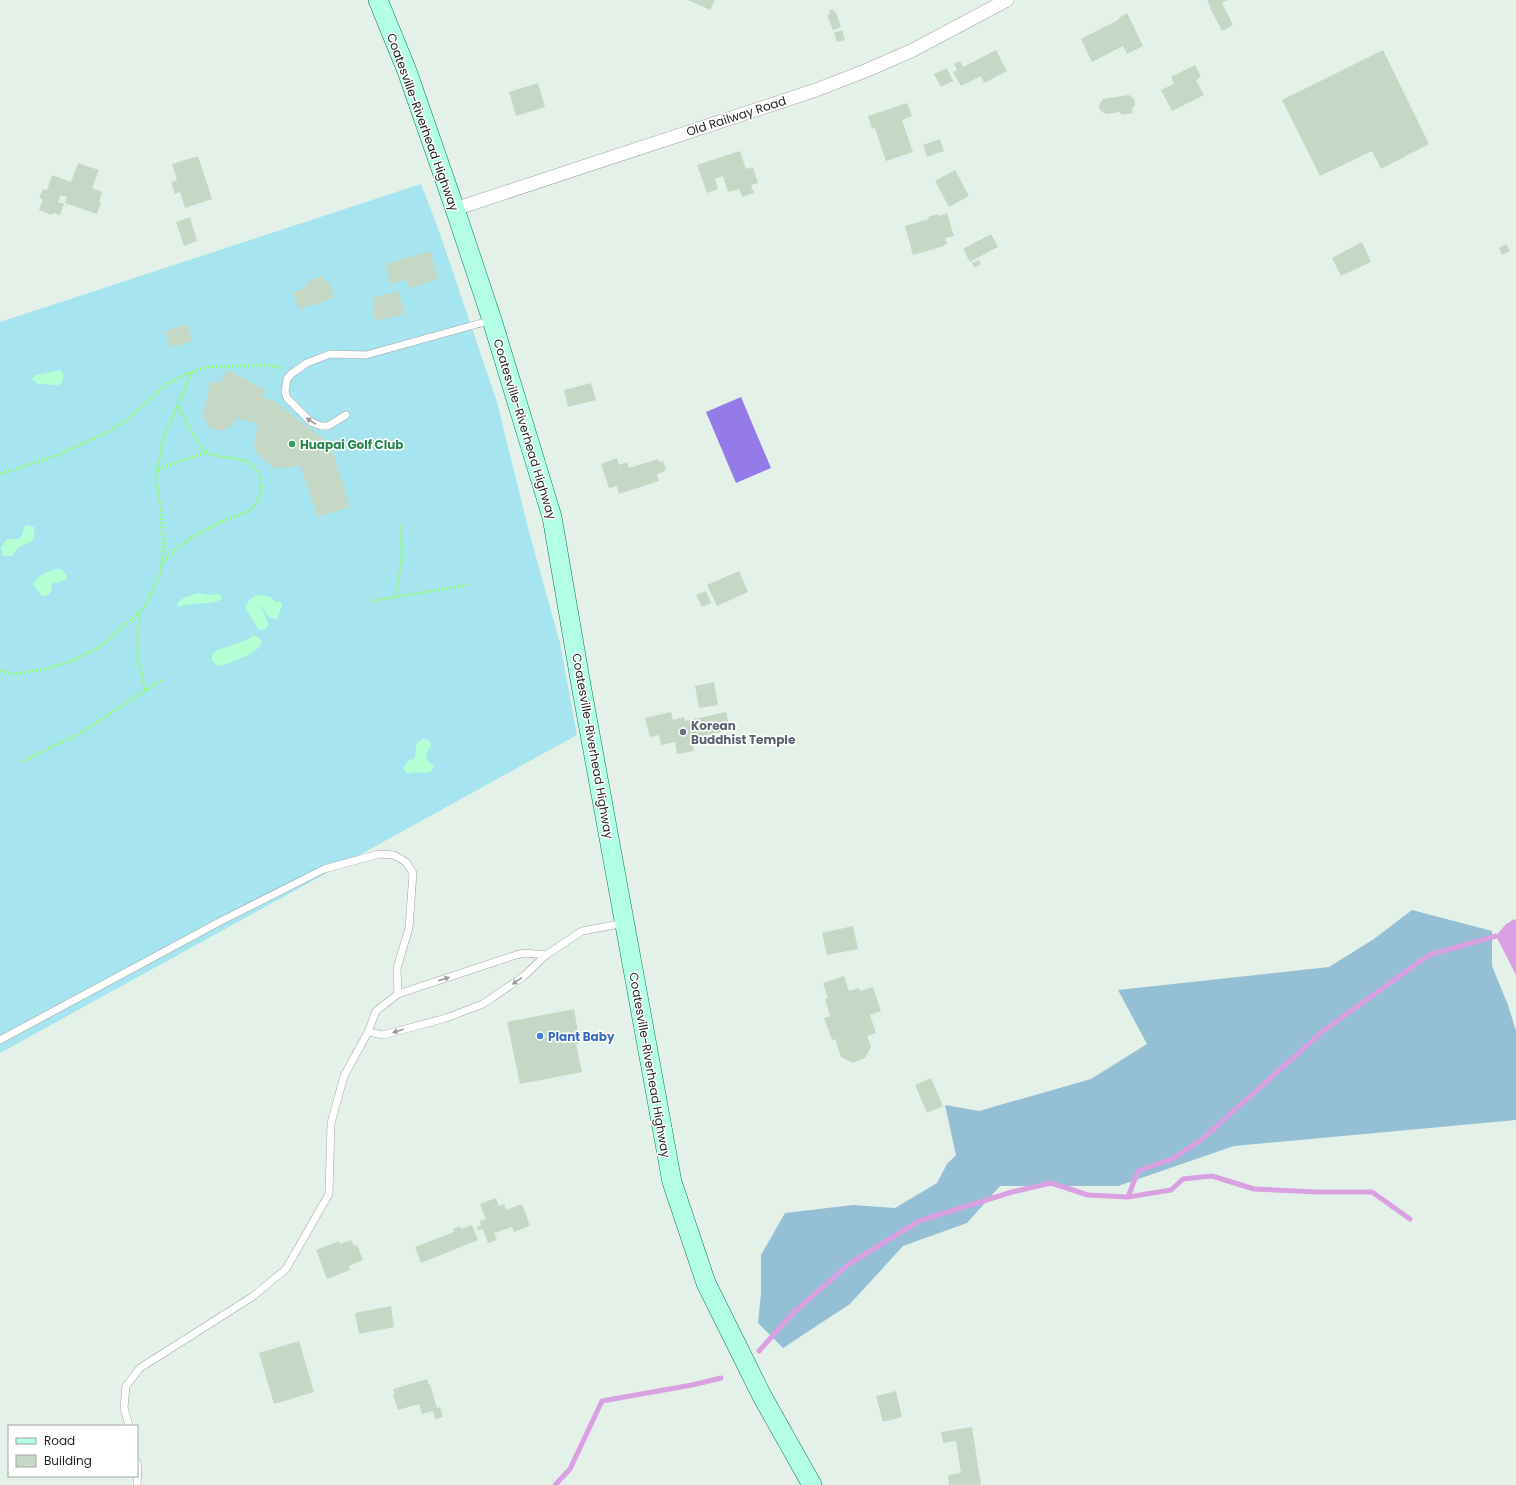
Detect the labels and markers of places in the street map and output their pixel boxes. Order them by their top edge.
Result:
place label: Huapai Golf Club [300,436,404,453]
marker: Huapai Golf Club [287,439,297,449]
place label: Korean Buddhist Temple [691,717,796,748]
marker: Korean Buddhist Temple [678,727,688,737]
place label: Plant Baby [548,1028,615,1045]
marker: Plant Baby [535,1031,545,1041]

